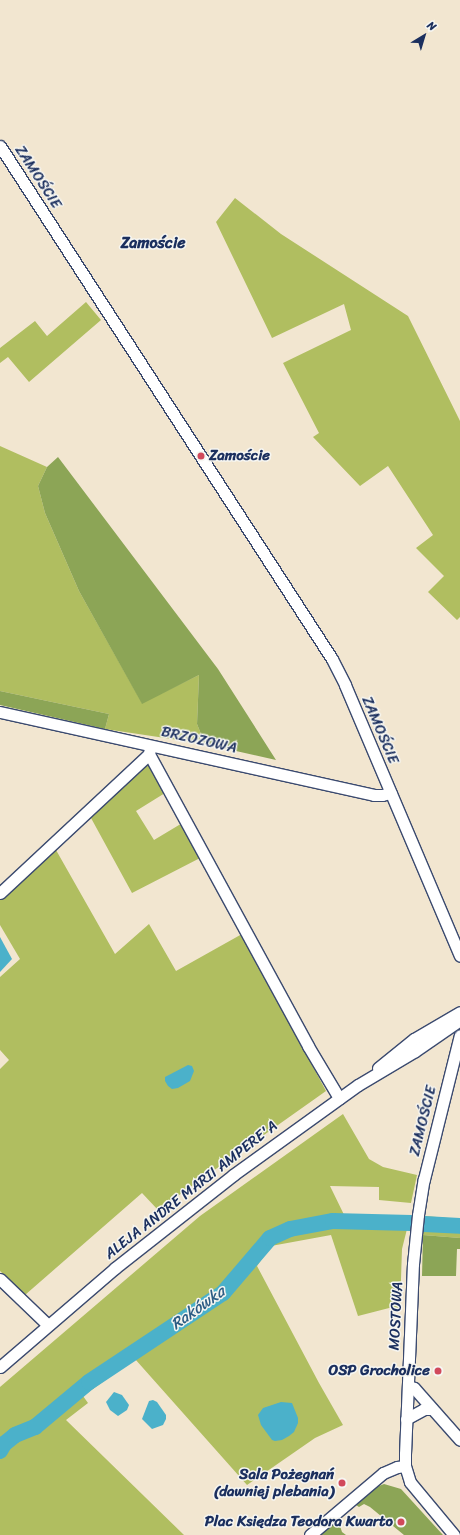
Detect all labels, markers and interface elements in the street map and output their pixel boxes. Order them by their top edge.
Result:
north arrow [404,16,444,56]
text: N [423,16,441,36]
street label: ZAMOŚCIE [11,142,65,212]
district label: Zamoście [120,233,186,253]
place label: Zamoście [209,447,270,465]
marker: Zamoście [196,451,206,461]
street label: ZAMOŚCIE [358,693,402,767]
street label: BRZOZOWA [159,723,239,757]
street label: ZAMOŚCIE [406,1084,440,1158]
street label: ALEJA ANDRE MARII AMPERE'A [102,1118,280,1262]
street label: MOSTOWA [385,1281,407,1351]
water label: Rakówka [167,1282,229,1334]
place label: OSP Grocholice [328,1362,430,1380]
marker: OSP Grocholice [433,1366,443,1376]
place label: Sala Pożegnań (dawniej plebania) [214,1465,334,1500]
marker: Sala Pożegnań (dawniej plebania) [337,1478,347,1488]
place label: Plac Księdza Teodora Kwarto [204,1513,393,1531]
marker: Plac Księdza Teodora Kwarto [396,1517,406,1527]

